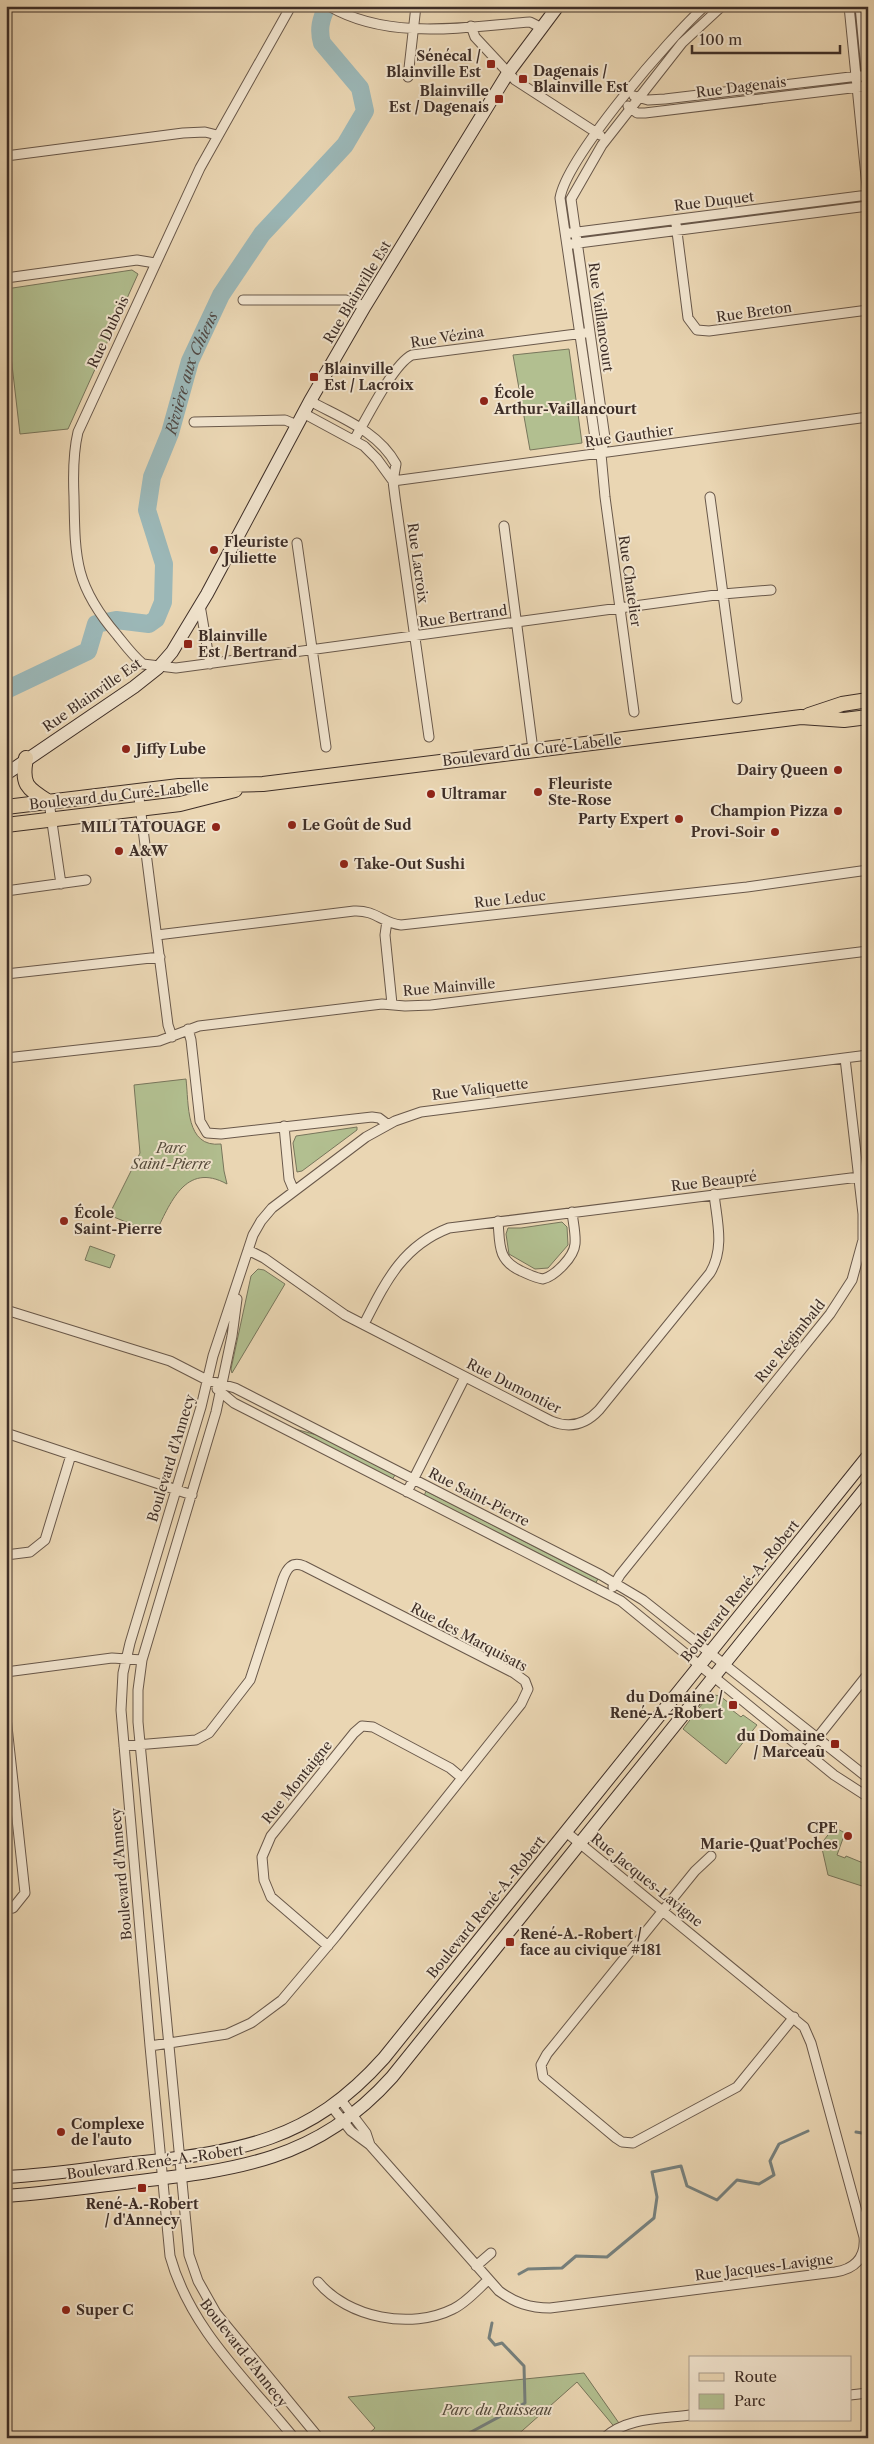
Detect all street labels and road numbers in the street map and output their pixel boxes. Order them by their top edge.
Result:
street label: Rue Dagenais [695,73,787,101]
street label: Rue Duquet [673,187,755,215]
street label: Rue Blainville Est [319,237,395,347]
street label: Rue Vaillancourt [584,261,618,373]
street label: Rue Dubois [83,293,133,371]
street label: Rue Breton [715,298,793,326]
street label: Rue Vézina [409,322,486,352]
street label: Rue Gauthier [583,421,675,451]
street label: Rue Lacroix [403,522,433,605]
street label: Rue Chatelier [615,534,645,628]
street label: Rue Bertrand [417,601,509,631]
street label: Rue Blainville Est [39,654,145,736]
street label: Boulevard du Curé-Labelle [441,730,623,770]
street label: Boulevard du Curé-Labelle [28,777,210,813]
street label: Rue Leduc [473,886,547,912]
street label: Rue Mainville [402,974,496,1000]
street label: Rue Valiquette [431,1074,529,1104]
street label: Rue Beaupré [670,1167,758,1195]
street label: Rue Régimbald [751,1295,829,1386]
street label: Rue Dumontier [464,1354,564,1418]
street label: Boulevard d'Annecy [143,1392,199,1524]
street label: Rue Saint-Pierre [425,1464,533,1530]
street label: Boulevard René-A.-Robert [677,1516,803,1666]
street label: Rue des Marquisats [408,1599,530,1675]
street label: Rue Montaigne [258,1737,336,1827]
street label: Boulevard d'Annecy [106,1807,136,1941]
street label: Rue Jacques-Lavigne [587,1829,707,1931]
street label: Boulevard René-A.-Robert [423,1832,549,1982]
street label: Boulevard René-A.-Robert [66,2141,244,2183]
street label: Rue Jacques-Lavigne [694,2250,834,2284]
street label: Boulevard d'Annecy [196,2295,292,2411]

